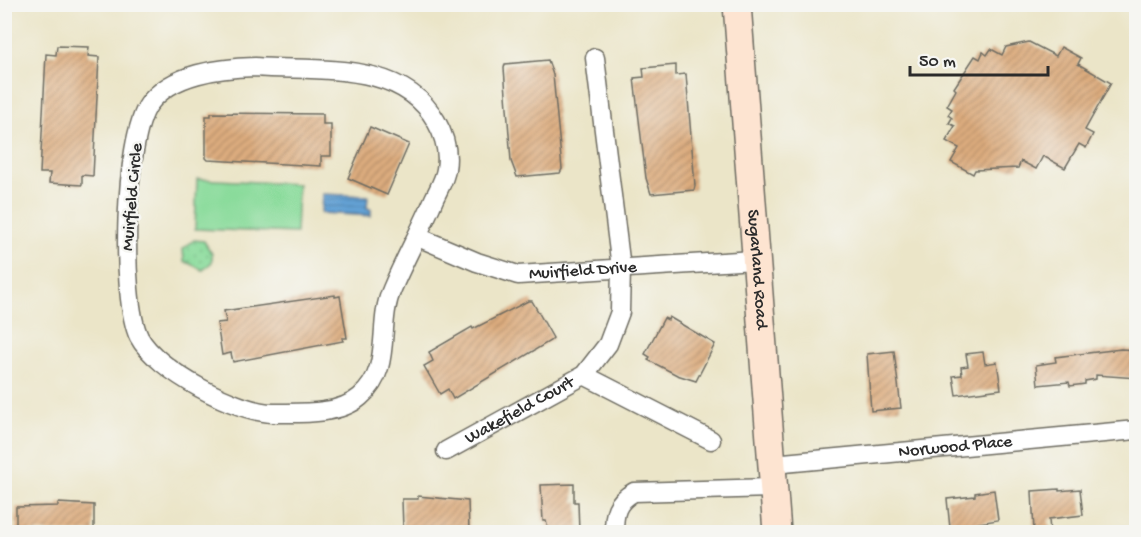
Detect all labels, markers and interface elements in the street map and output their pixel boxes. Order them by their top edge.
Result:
scale bar [910,39,1048,77]
text: 50 m [919,52,956,73]
street label: Muirfield Circle [118,142,148,252]
street label: Sugarland Road [742,209,772,331]
street label: Muirfield Drive [528,257,638,285]
street label: Wakefield Court [461,371,579,449]
street label: Norwood Place [897,431,1014,463]

